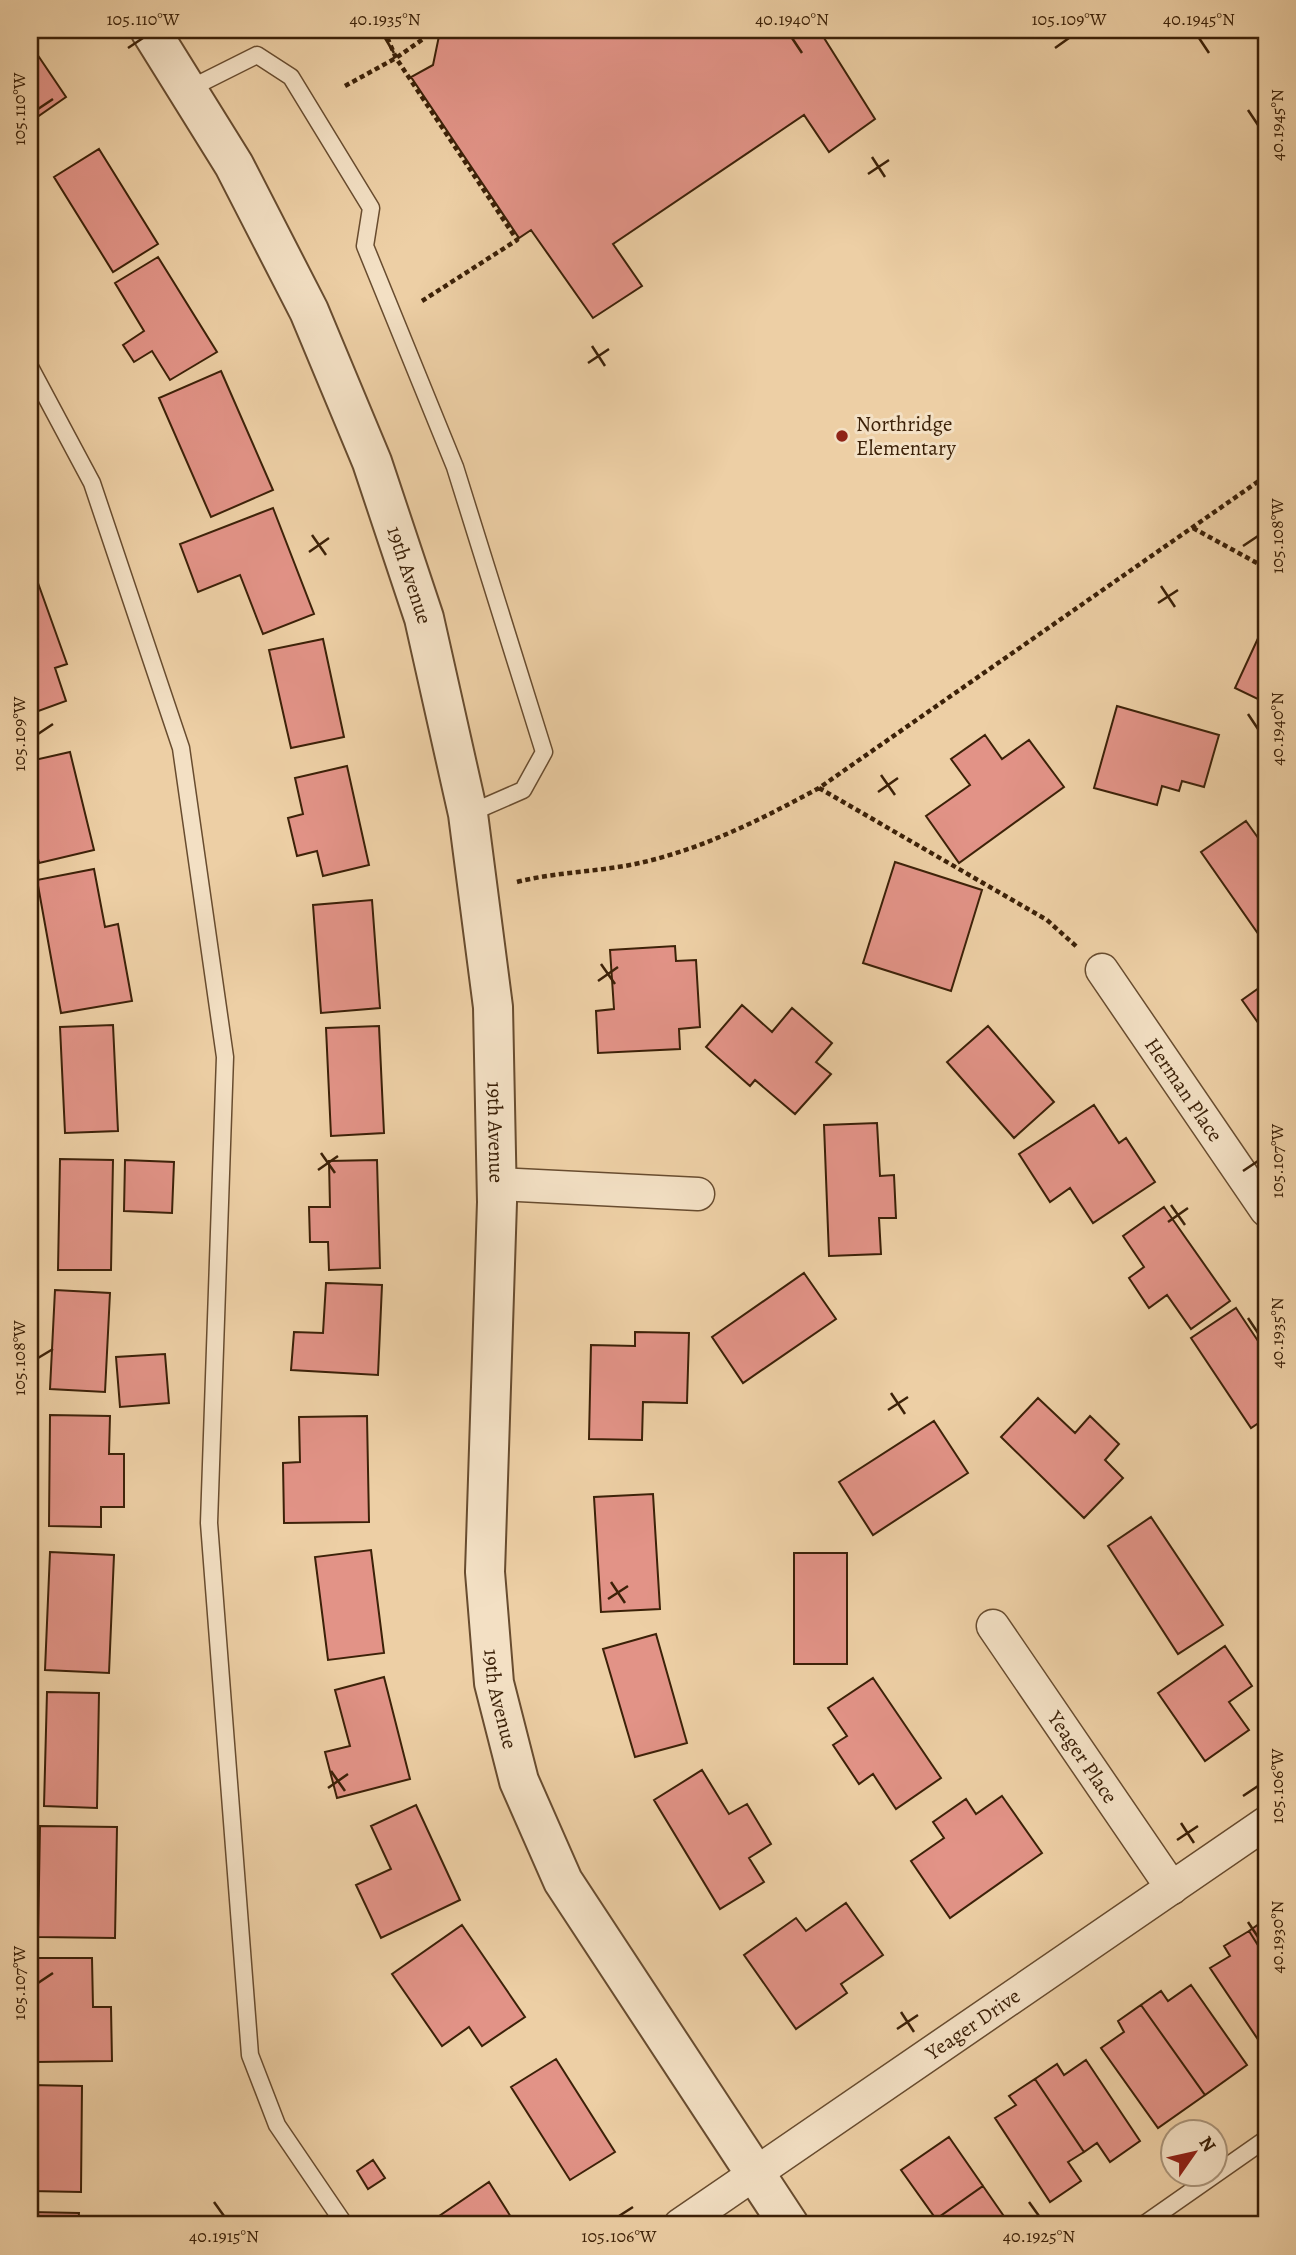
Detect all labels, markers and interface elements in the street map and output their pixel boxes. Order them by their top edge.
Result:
text: 105.110°W [106,7,180,31]
text: 40.1935°N [349,7,421,31]
text: 40.1940°N [755,7,829,31]
text: 105.109°W [1031,7,1107,31]
text: 40.1945°N [1163,7,1235,31]
text: 105.110°W [7,72,31,146]
text: 40.1945°N [1265,89,1289,161]
place label: Northridge Elementary [856,410,956,462]
marker: Northridge Elementary [834,428,850,444]
text: 105.108°W [1265,498,1289,574]
street label: 19th Avenue [380,522,439,627]
text: 40.1940°N [1265,692,1289,766]
text: 105.109°W [7,696,31,772]
street label: Herman Place [1138,1032,1229,1147]
street label: 19th Avenue [481,1081,511,1183]
text: 105.107°W [1265,1124,1289,1198]
text: 40.1935°N [1265,1297,1289,1369]
text: 105.108°W [7,1320,31,1396]
street label: 19th Avenue [477,1648,524,1752]
street label: Yeager Place [1041,1705,1124,1809]
text: 105.106°W [1265,1748,1289,1824]
text: 40.1930°N [1265,1900,1289,1974]
text: 105.107°W [7,1946,31,2020]
street label: Yeager Drive [919,1982,1026,2067]
north arrow [1160,2118,1230,2188]
text: N [1193,2131,1222,2157]
text: 40.1915°N [189,2224,259,2248]
text: 105.106°W [581,2224,657,2248]
text: 40.1925°N [1003,2224,1075,2248]

